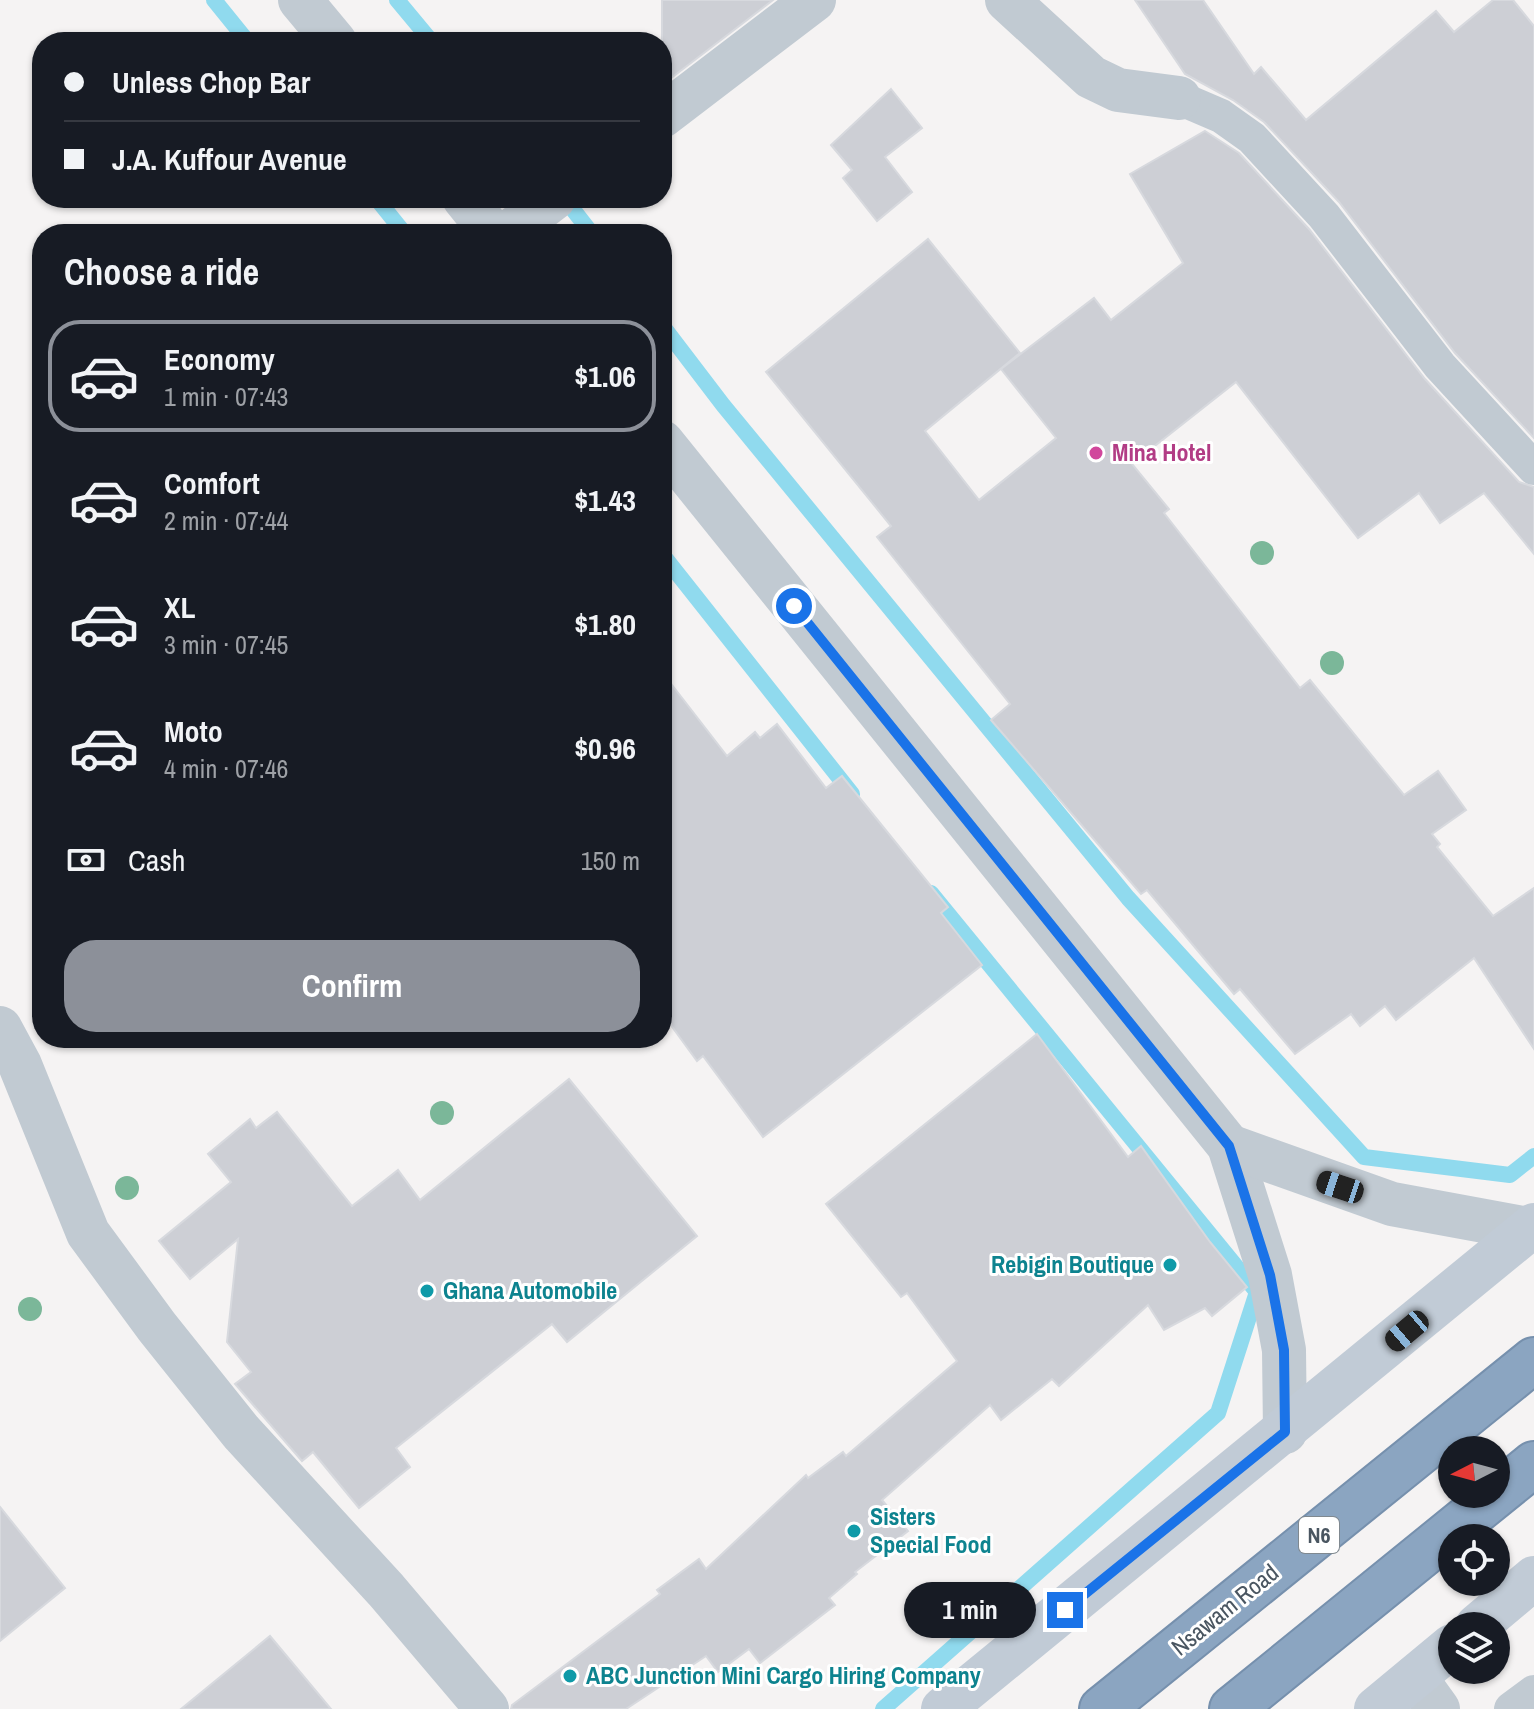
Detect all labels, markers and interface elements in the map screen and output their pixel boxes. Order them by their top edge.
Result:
text: Unless Chop Bar [112,62,310,102]
text: J.A. Kuffour Avenue [112,139,347,179]
text: Choose a ride [64,248,259,296]
text: Economy [164,339,275,379]
icon: car [68,340,140,412]
text: $1.06 [574,356,636,396]
text: 1 min · 07:43 [164,379,288,414]
place label: Mina Hotel [1112,436,1212,468]
marker: Mina Hotel [1087,444,1105,462]
text: Comfort [164,463,260,503]
icon: car [68,464,140,536]
text: $1.43 [574,480,636,520]
text: 2 min · 07:44 [164,503,288,538]
text: XL [164,587,195,627]
icon: car [68,588,140,660]
route start [776,588,812,624]
text: $1.80 [574,604,636,644]
text: 3 min · 07:45 [164,627,288,662]
text: Moto [164,711,223,751]
icon: car [68,712,140,784]
text: $0.96 [574,728,636,768]
text: 4 min · 07:46 [164,751,288,786]
icon: cash [64,838,108,882]
text: Cash [128,840,185,880]
text: 150 m [581,843,640,878]
button: Confirm [64,940,640,1032]
car [1313,1168,1367,1206]
place label: Rebigin Boutique [991,1248,1154,1280]
marker: Rebigin Boutique [1161,1256,1179,1274]
place label: Ghana Automobile [443,1274,617,1306]
marker: Ghana Automobile [418,1282,436,1300]
car [1381,1306,1433,1356]
north arrow [1438,1436,1510,1508]
map controls [1438,1436,1510,1684]
place label: Sisters Special Food [870,1500,992,1560]
road number: N6 [1299,1517,1339,1553]
marker: Sisters Special Food [845,1522,863,1540]
button: locate [1438,1524,1510,1596]
street label: Nsawam Road [1164,1556,1285,1662]
callout: 1 min [905,1582,1037,1638]
text: 1 min [942,1592,998,1627]
route end [1047,1592,1083,1628]
button: layers [1438,1612,1510,1684]
place label: ABC Junction Mini Cargo Hiring Company [586,1659,981,1691]
marker: ABC Junction Mini Cargo Hiring Company [561,1667,579,1685]

